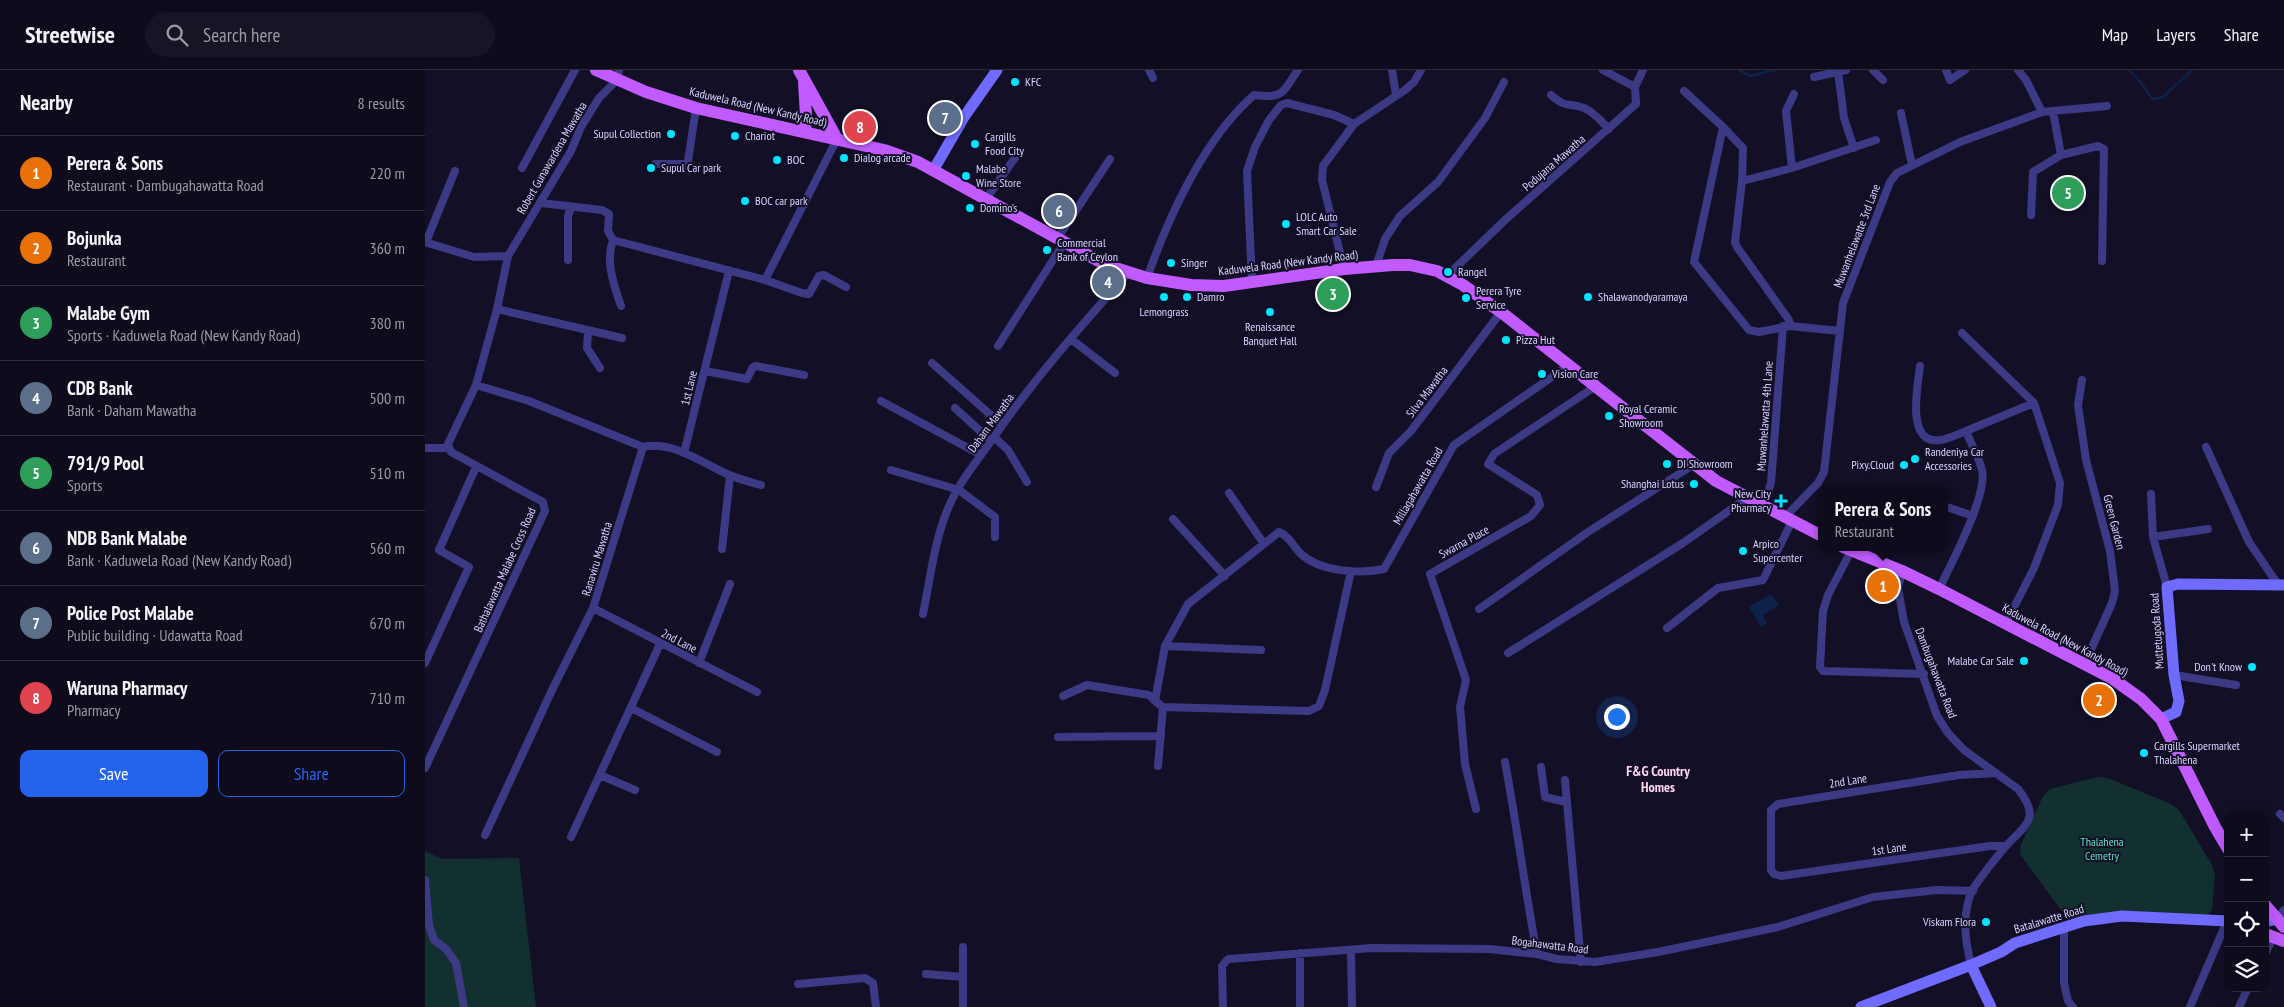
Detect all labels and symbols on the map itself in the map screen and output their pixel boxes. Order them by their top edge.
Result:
place label: KFC [1025,74,1042,89]
marker: KFC [1009,76,1021,88]
street label: Kaduwela Road (New Kandy Road) [688,83,828,130]
street label: Robert Gunawardena Mawatha [513,99,590,216]
pin: 7 [929,99,961,137]
pin: 8 [844,108,876,146]
place label: Supul Collection [593,126,661,141]
marker: Supul Collection [665,128,677,140]
place label: Chariot [745,128,776,143]
place label: Cargills Food City [985,129,1024,158]
marker: Chariot [729,130,741,142]
street label: Podujana Mawatha [1519,131,1588,194]
marker: Cargills Food City [969,138,981,150]
place label: Dialog arcade [854,150,911,165]
place label: BOC [787,152,805,167]
marker: Dialog arcade [838,152,850,164]
marker: BOC [771,154,783,166]
place label: Supul Car park [661,160,721,175]
place label: Malabe Wine Store [976,161,1021,190]
marker: Supul Car park [645,162,657,174]
marker: Malabe Wine Store [960,170,972,182]
pin: 5 [2052,174,2084,212]
street label: Muwanhelawatte 3rd Lane [1830,182,1883,290]
pin: 6 [1043,192,1075,230]
place label: BOC car park [755,193,808,208]
marker: BOC car park [739,195,751,207]
place label: Domino's [980,200,1017,215]
marker: Domino's [964,202,976,214]
place label: LOLC Auto Smart Car Sale [1296,209,1357,238]
marker: LOLC Auto Smart Car Sale [1280,218,1292,230]
place label: Commercial Bank of Ceylon [1057,235,1118,264]
marker: Commercial Bank of Ceylon [1041,244,1053,256]
street label: Kaduwela Road (New Kandy Road) [1217,246,1359,279]
place label: Singer [1181,255,1208,270]
marker: Singer [1165,257,1177,269]
pin: 4 [1092,263,1124,301]
place label: Rangel [1458,264,1487,279]
marker: Rangel [1442,266,1454,278]
pin: 3 [1317,275,1349,313]
place label: Perera Tyre Service [1476,283,1522,312]
place label: Damro [1197,289,1224,304]
place label: Shalawanodyaramaya [1598,289,1688,304]
marker: Lemongrass [1158,291,1170,303]
marker: Damro [1181,291,1193,303]
marker: Shalawanodyaramaya [1582,291,1594,303]
marker: Perera Tyre Service [1460,292,1472,304]
place label: Lemongrass [1139,304,1189,319]
marker: Renaissance Banquet Hall [1264,306,1276,318]
place label: Renaissance Banquet Hall [1243,319,1297,348]
place label: Pizza Hut [1516,332,1556,347]
marker: Pizza Hut [1500,334,1512,346]
street label: Muwanhelawatta 4th Lane [1753,361,1776,471]
street label: Silva Mawatha [1402,363,1451,420]
place label: Vision Care [1551,366,1598,381]
marker: Vision Care [1536,368,1548,380]
street label: 1st Lane [677,369,700,407]
street label: Daham Mawatha [964,390,1017,455]
place label: Royal Ceramic Showroom [1619,401,1678,430]
marker: Royal Ceramic Showroom [1603,410,1615,422]
street label: Millagahawatta Road [1389,444,1446,527]
place label: Randeniya Car Accessories [1925,444,1985,473]
marker: Randeniya Car Accessories [1909,453,1921,465]
place label: DI Showroom [1677,456,1733,471]
place label: Pixy.Cloud [1851,457,1894,472]
marker: DI Showroom [1661,458,1673,470]
marker: Pixy.Cloud [1898,459,1910,471]
place label: Shanghai Lotus [1621,476,1684,491]
marker: Shanghai Lotus [1688,478,1700,490]
place label: New City Pharmacy [1731,486,1771,515]
street label: Green Garden [2100,493,2129,551]
marker: New City Pharmacy [1775,495,1787,507]
street label: Bathalawatta Malabe Cross Road [470,505,539,634]
street label: Ranaviru Mawatha [578,520,615,598]
street label: Swarna Place [1436,522,1491,561]
place label: Arpico Supercenter [1753,536,1803,565]
marker: Arpico Supercenter [1737,545,1749,557]
pin: 1 [1867,567,1899,605]
street label: Muttetugoda Road [2146,593,2167,670]
street label: Kaduwela Road (New Kandy Road) [2000,600,2131,679]
street label: 2nd Lane [659,625,700,656]
street label: Dambugahawatta Road [1912,625,1961,720]
place label: Malabe Car Sale [1948,653,2014,668]
marker: Malabe Car Sale [2018,655,2030,667]
place label: Don't Know [2194,659,2243,674]
marker: Don't Know [2246,661,2258,673]
pin: 2 [2083,681,2115,719]
your location [1604,704,1630,730]
place label: Cargills Supermarket Thalahena [2154,738,2241,767]
marker: Cargills Supermarket Thalahena [2138,747,2150,759]
district label: F&G Country Homes [1626,762,1690,796]
street label: 2nd Lane [1828,770,1868,791]
park label: Thalahena Cemetry [2080,834,2124,863]
street label: 1st Lane [1870,839,1907,858]
street label: Batalawatte Road [2012,901,2086,936]
place label: Viskam Flora [1922,914,1976,929]
marker: Viskam Flora [1980,916,1992,928]
street label: Bogahawatta Road [1511,932,1589,957]

